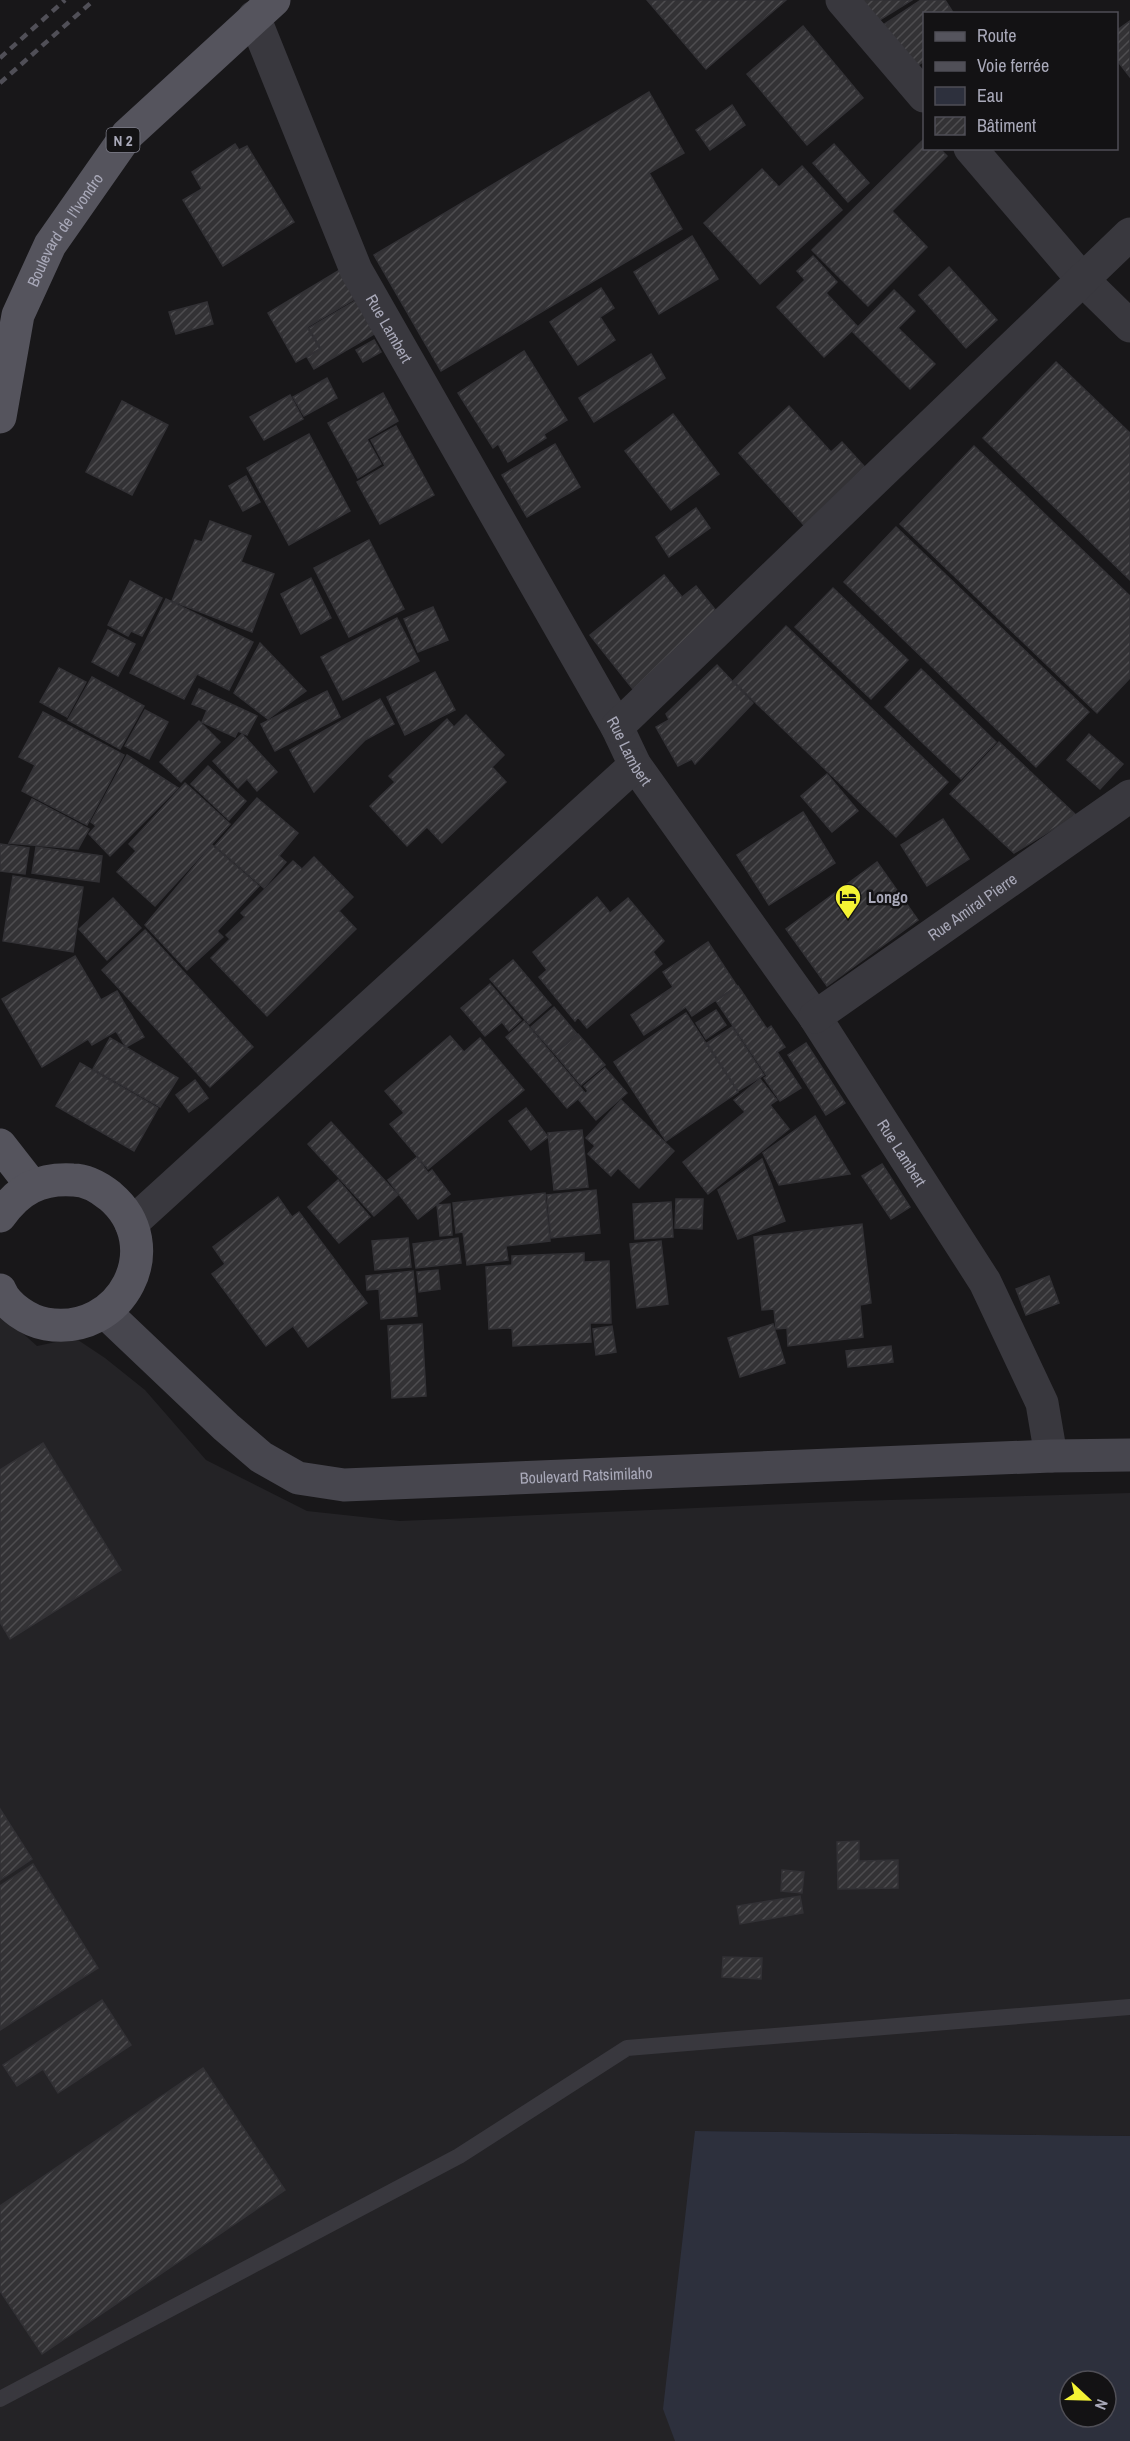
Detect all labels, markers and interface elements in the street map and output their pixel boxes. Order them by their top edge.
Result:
legend [923,12,1118,150]
text: Route [977,23,1016,48]
text: Voie ferrée [977,53,1049,78]
text: Eau [977,83,1003,108]
text: Bâtiment [977,113,1036,138]
road number: N 2 [106,128,140,152]
street label: Boulevard de l'Ivondro [21,169,108,290]
street label: Rue Lambert [361,290,418,367]
street label: Rue Lambert [602,712,657,790]
street label: Rue Amiral Pierre [923,868,1021,946]
hotel icon: Longo [833,882,863,920]
place label: Longo [868,886,908,908]
street label: Rue Lambert [872,1115,932,1191]
street label: Boulevard Ratsimilaho [519,1461,653,1489]
north arrow [1058,2369,1118,2429]
text: N [1090,2396,1114,2413]

